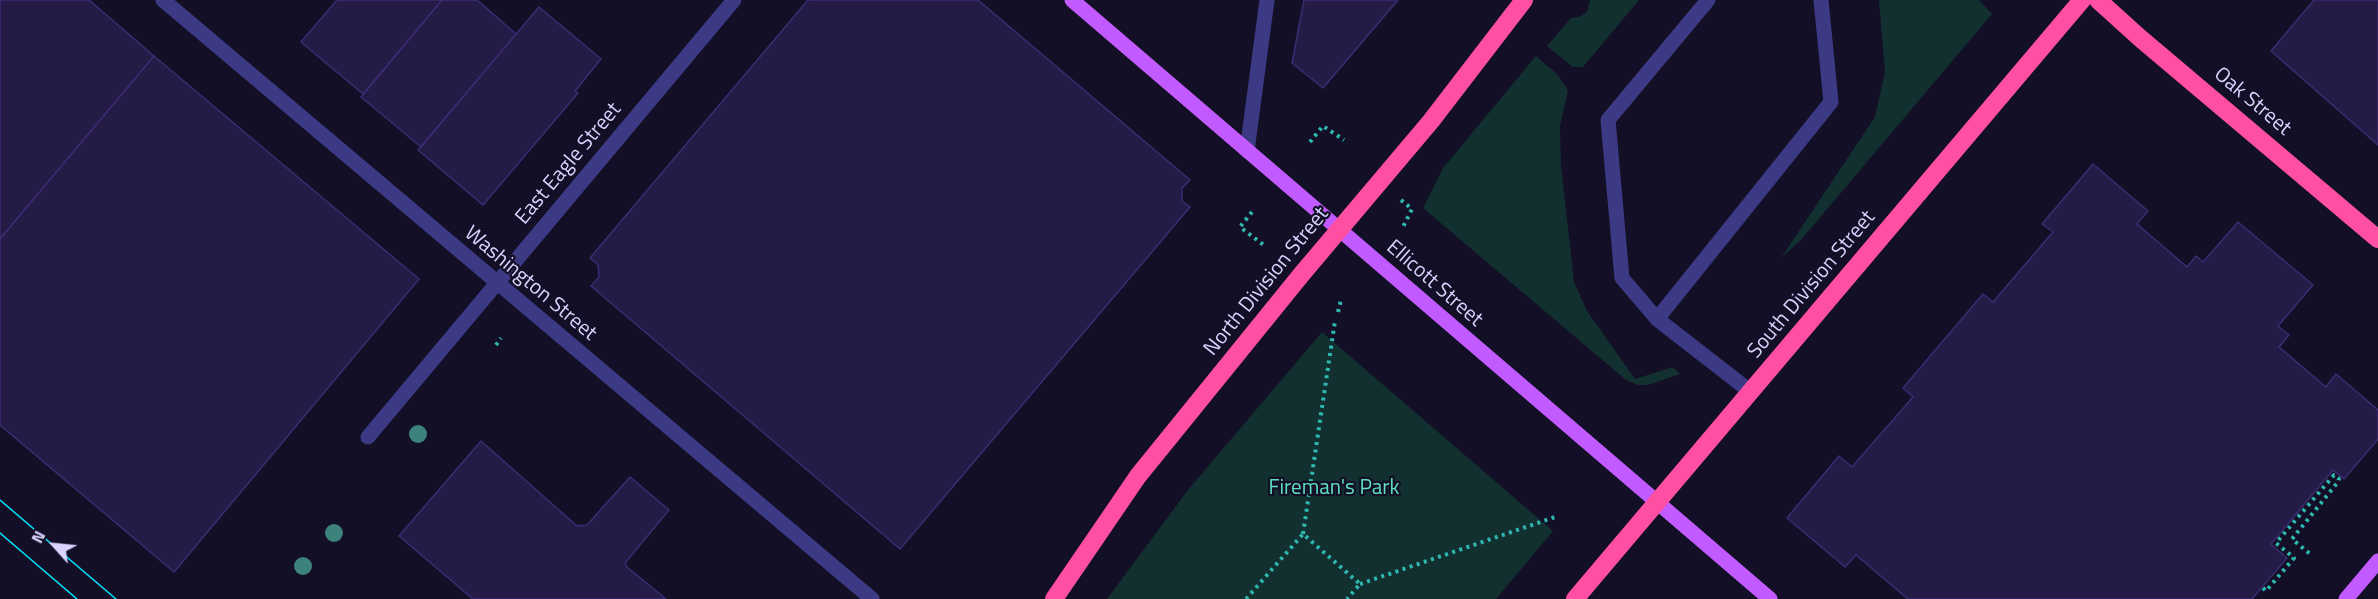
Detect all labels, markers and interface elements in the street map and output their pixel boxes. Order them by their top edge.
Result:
street label: Oak Street [2208,62,2296,142]
street label: East Eagle Street [511,98,627,230]
street label: North Division Street [1199,203,1335,361]
street label: South Division Street [1743,206,1881,364]
street label: Washington Street [459,221,601,347]
street label: Ellicott Street [1381,235,1487,333]
park label: Fireman's Park [1268,476,1400,502]
north arrow [24,515,84,575]
text: N [25,526,51,547]

